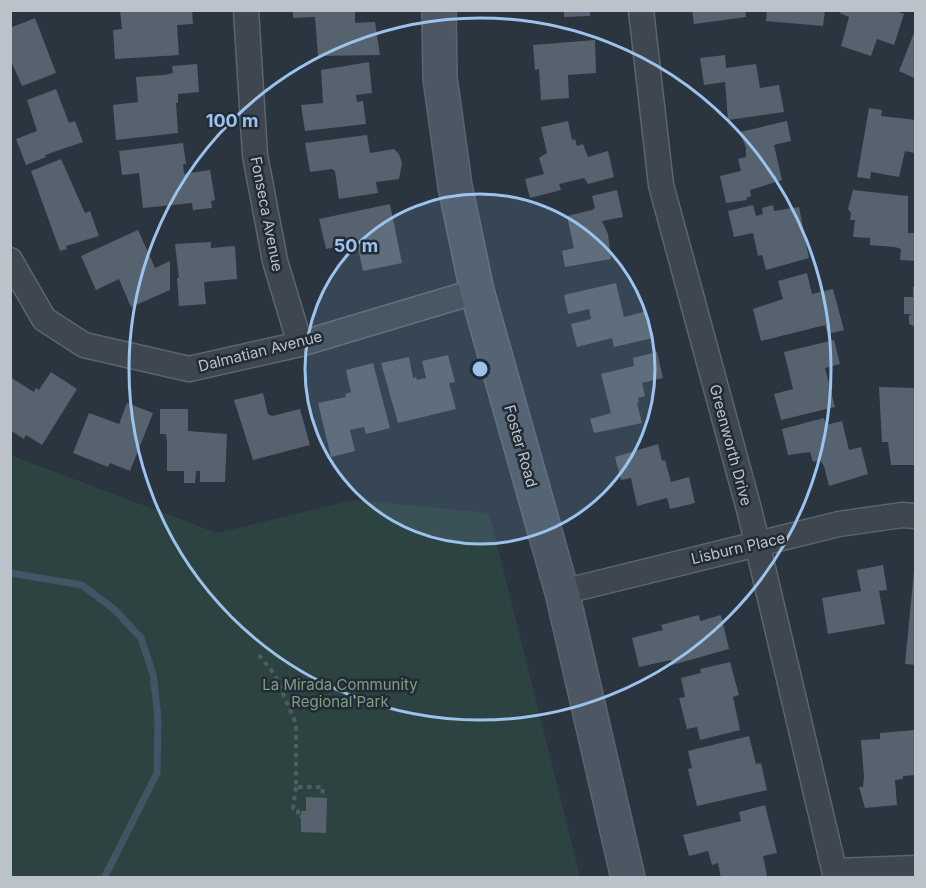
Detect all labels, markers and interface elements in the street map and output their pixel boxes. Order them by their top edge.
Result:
text: 100 m [206,110,258,131]
street label: Fonseca Avenue [247,155,287,273]
text: 50 m [334,235,378,256]
street label: Dalmatian Avenue [196,326,324,376]
centre of rings [470,359,490,379]
street label: Greenworth Drive [706,382,756,508]
street label: Foster Road [500,403,542,489]
street label: Lisburn Place [689,528,787,568]
park label: La Mirada Community Regional Park [262,675,418,711]

